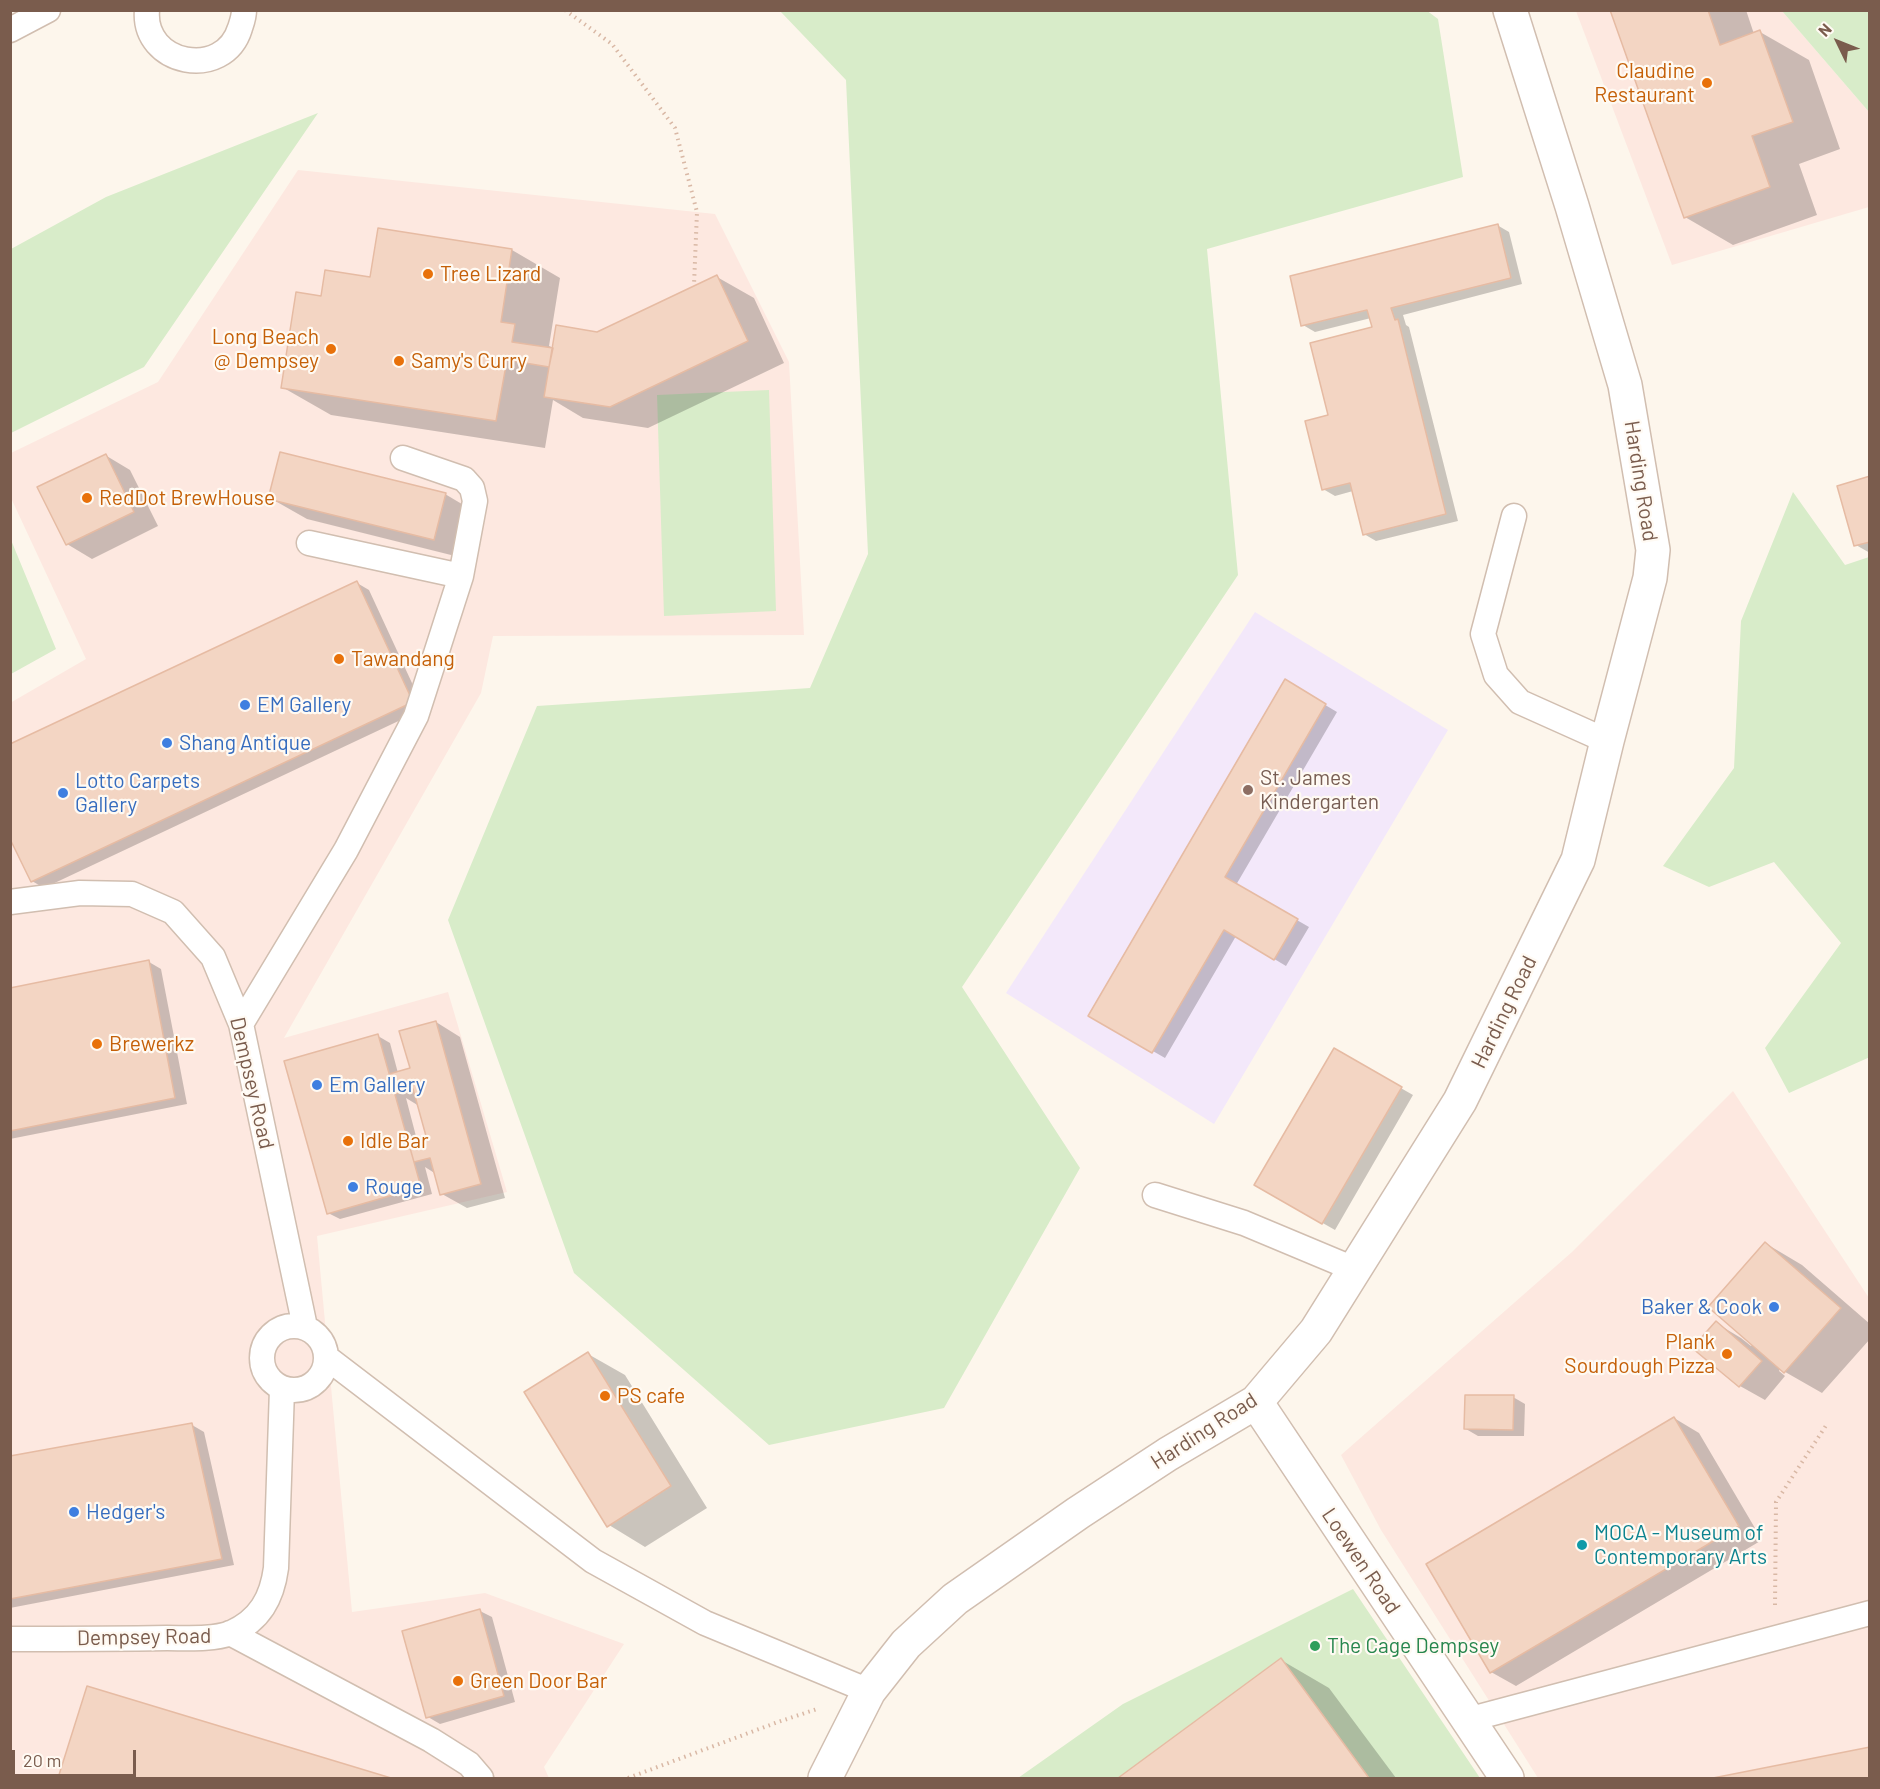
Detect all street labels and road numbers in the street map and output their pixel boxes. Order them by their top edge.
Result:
street label: Harding Road [1619,419,1663,543]
street label: Harding Road [1466,952,1542,1072]
street label: Dempsey Road [225,1015,279,1151]
street label: Harding Road [1146,1387,1262,1475]
street label: Loewen Road [1316,1503,1406,1619]
street label: Dempsey Road [77,1623,211,1651]

